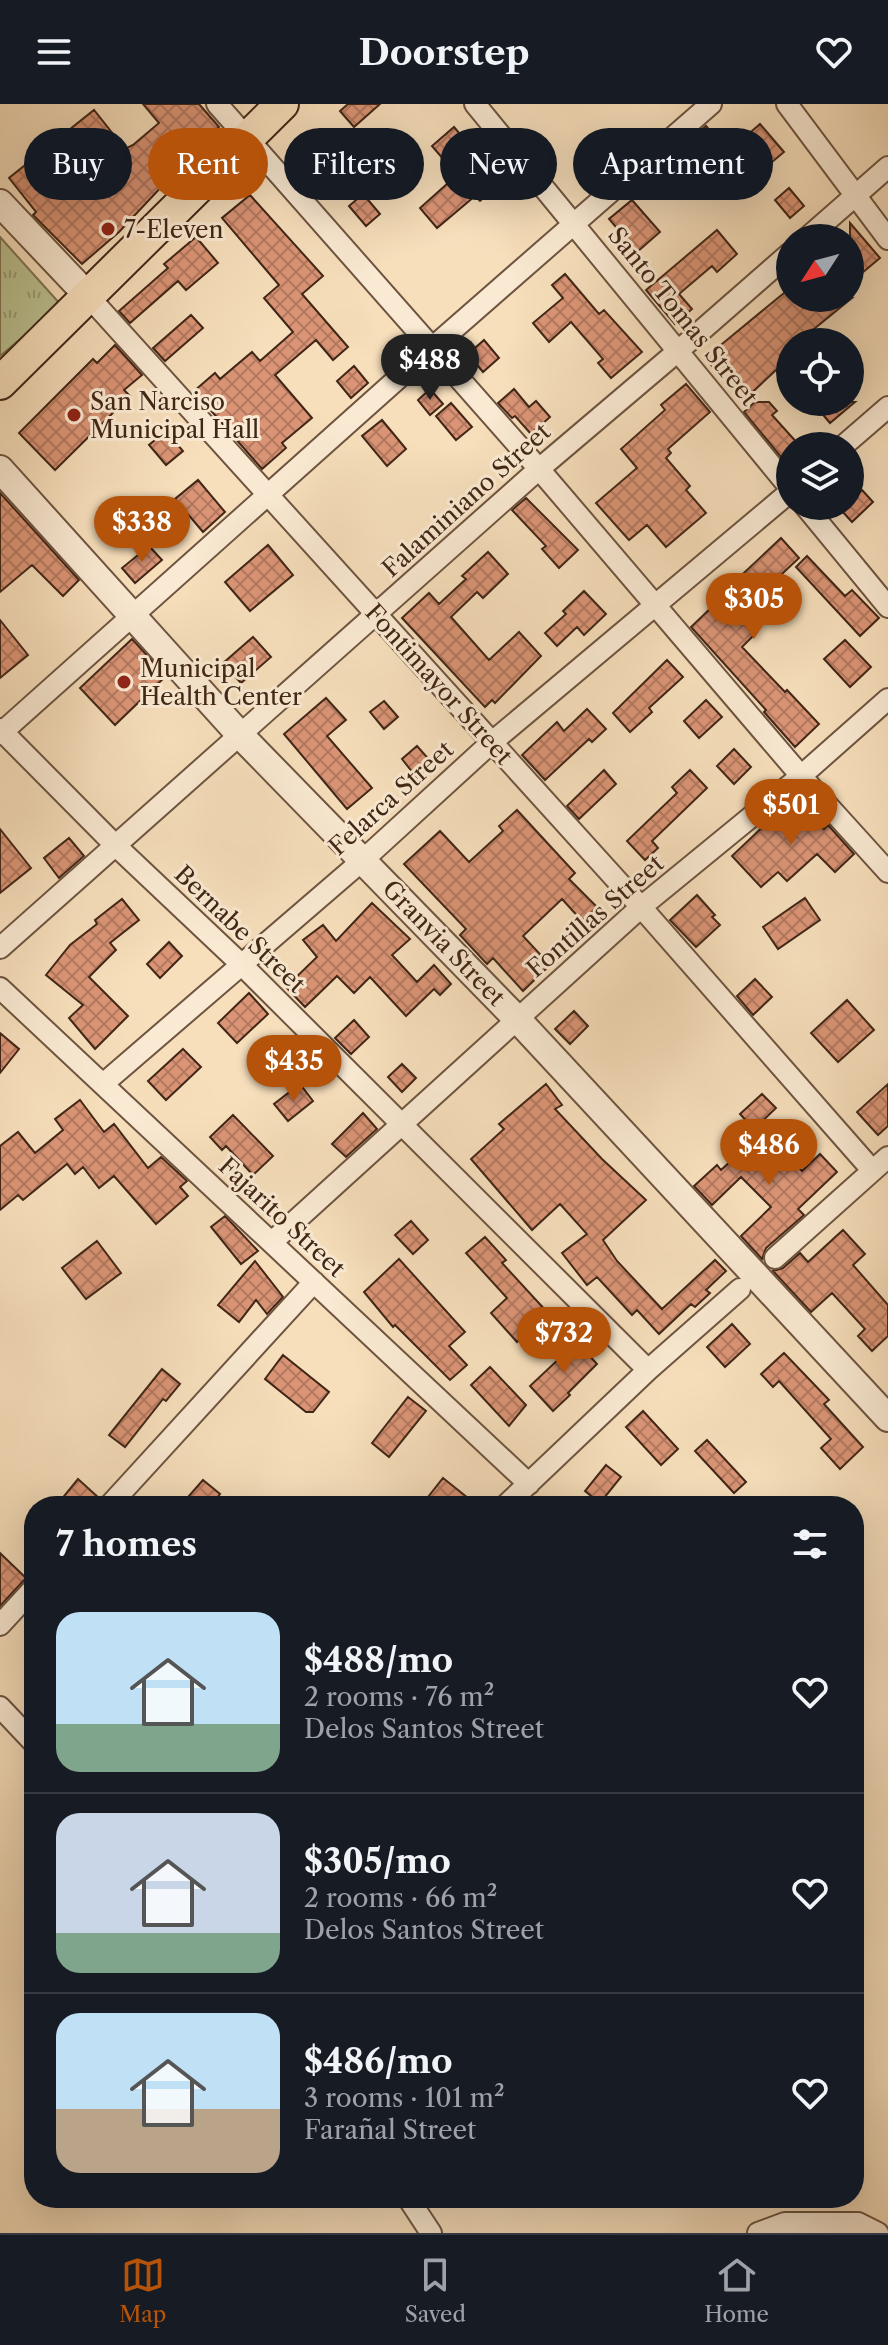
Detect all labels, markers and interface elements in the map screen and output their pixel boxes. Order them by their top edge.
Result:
icon: menu [32,30,76,74]
text: Doorstep [358,30,530,74]
icon: heart [812,30,856,74]
chip: Buy [24,128,132,200]
chip: Rent [148,128,268,200]
chip: Filters [284,128,424,200]
chip: New [440,128,557,200]
chip: Apartment [573,128,773,200]
place label: 7-Eleven [124,215,223,244]
marker: 7-Eleven [99,220,117,238]
street label: Santo Tomas Street [602,221,764,411]
north arrow [776,224,864,312]
map controls [776,224,864,520]
button: locate [776,328,864,416]
pin: $488 [383,334,477,402]
text: $488 [399,344,461,376]
place label: San Narciso Municipal Hall [90,387,259,444]
marker: San Narciso Municipal Hall [65,406,83,424]
street label: Falaminiano Street [376,417,556,583]
button: layers [776,432,864,520]
pin: $338 [95,496,189,564]
text: $338 [112,506,172,538]
pin: $305 [707,573,801,641]
text: $305 [724,583,784,615]
street label: Fontimayor Street [359,598,519,771]
place label: Municipal Health Center [140,654,302,711]
marker: Municipal Health Center [115,673,133,691]
street label: Felarca Street [323,734,459,861]
pin: $501 [744,779,838,847]
text: $501 [762,789,820,821]
street label: Fontillas Street [521,848,670,983]
street label: Bernabe Street [169,859,312,999]
street label: Granvia Street [377,874,512,1012]
pin: $435 [247,1035,341,1103]
text: $435 [265,1045,323,1077]
pin: $486 [722,1119,816,1187]
text: $486 [738,1129,800,1161]
street label: Fajarito Street [213,1151,351,1283]
pin: $732 [517,1307,611,1375]
text: $732 [535,1317,593,1349]
icon: filters [788,1522,832,1566]
text: 7 homes [56,1523,197,1565]
text: $488/mo [304,1639,453,1681]
icon: home [120,1644,216,1740]
icon: heart [788,1670,832,1714]
text: 2 rooms · 76 m² [304,1681,494,1713]
text: Delos Santos Street [304,1713,544,1745]
text: $305/mo [304,1840,451,1882]
icon: home [120,1845,216,1941]
icon: heart [788,1871,832,1915]
text: 2 rooms · 66 m² [304,1882,497,1914]
text: Delos Santos Street [304,1914,544,1946]
text: $486/mo [304,2040,453,2082]
icon: home [120,2045,216,2141]
icon: heart [788,2071,832,2115]
text: 3 rooms · 101 m² [304,2082,505,2114]
text: Farañal Street [304,2114,476,2146]
tab: Map [119,2253,166,2328]
tab: Saved [405,2253,466,2328]
tab: Home [704,2253,769,2328]

